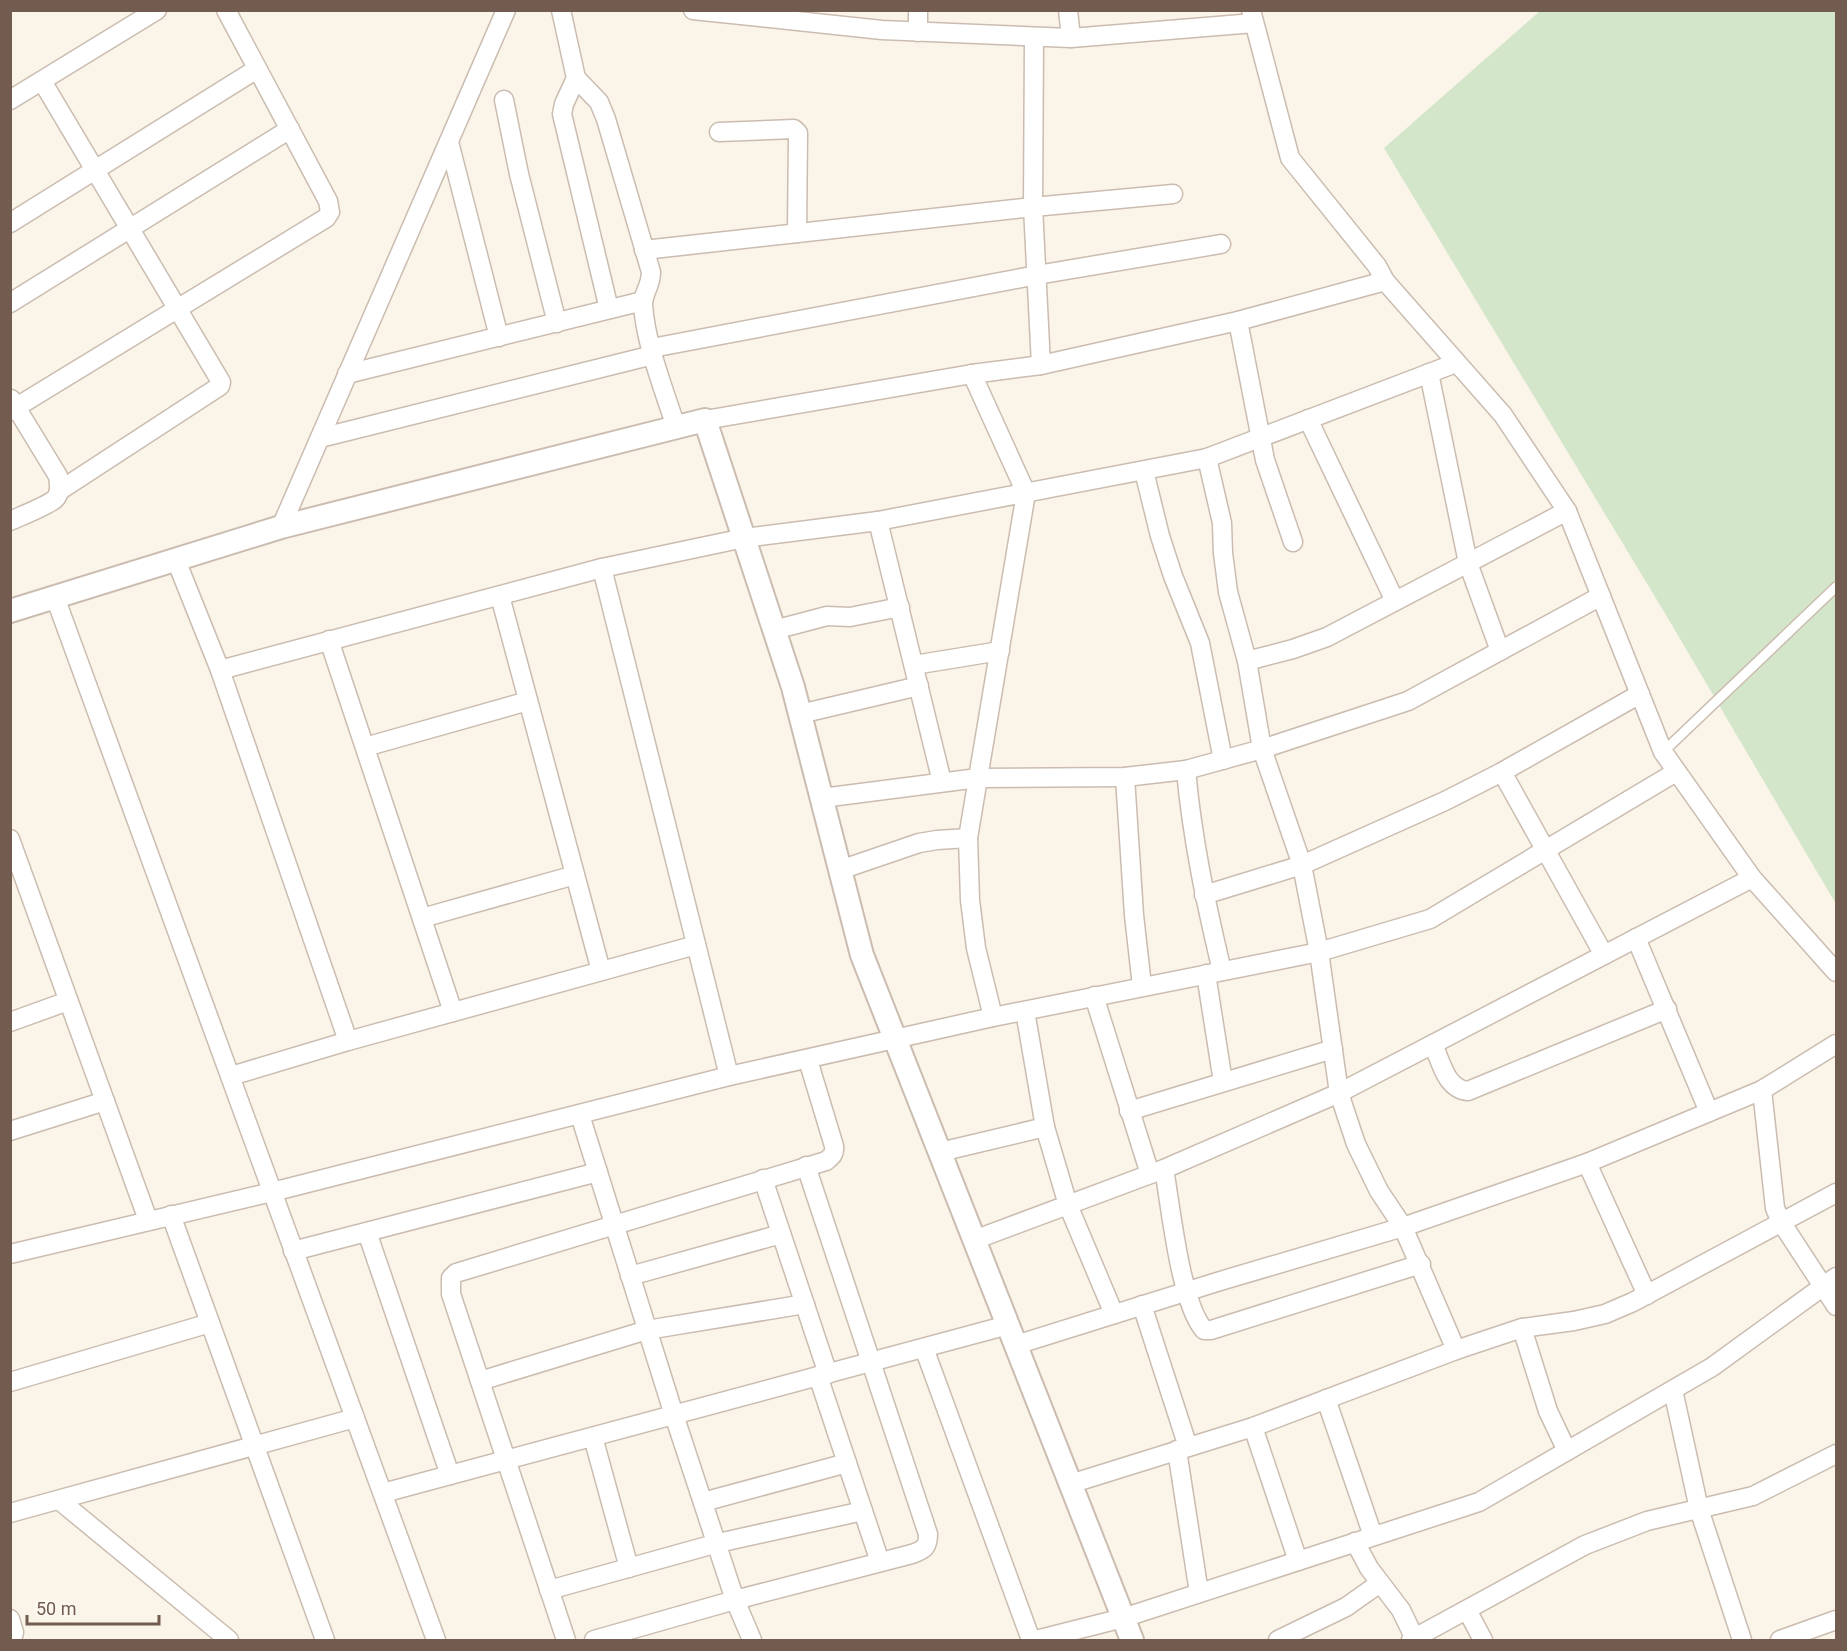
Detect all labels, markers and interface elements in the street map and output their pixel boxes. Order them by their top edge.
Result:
scale bar [27,1588,159,1626]
text: 50 m [36,1598,76,1619]

